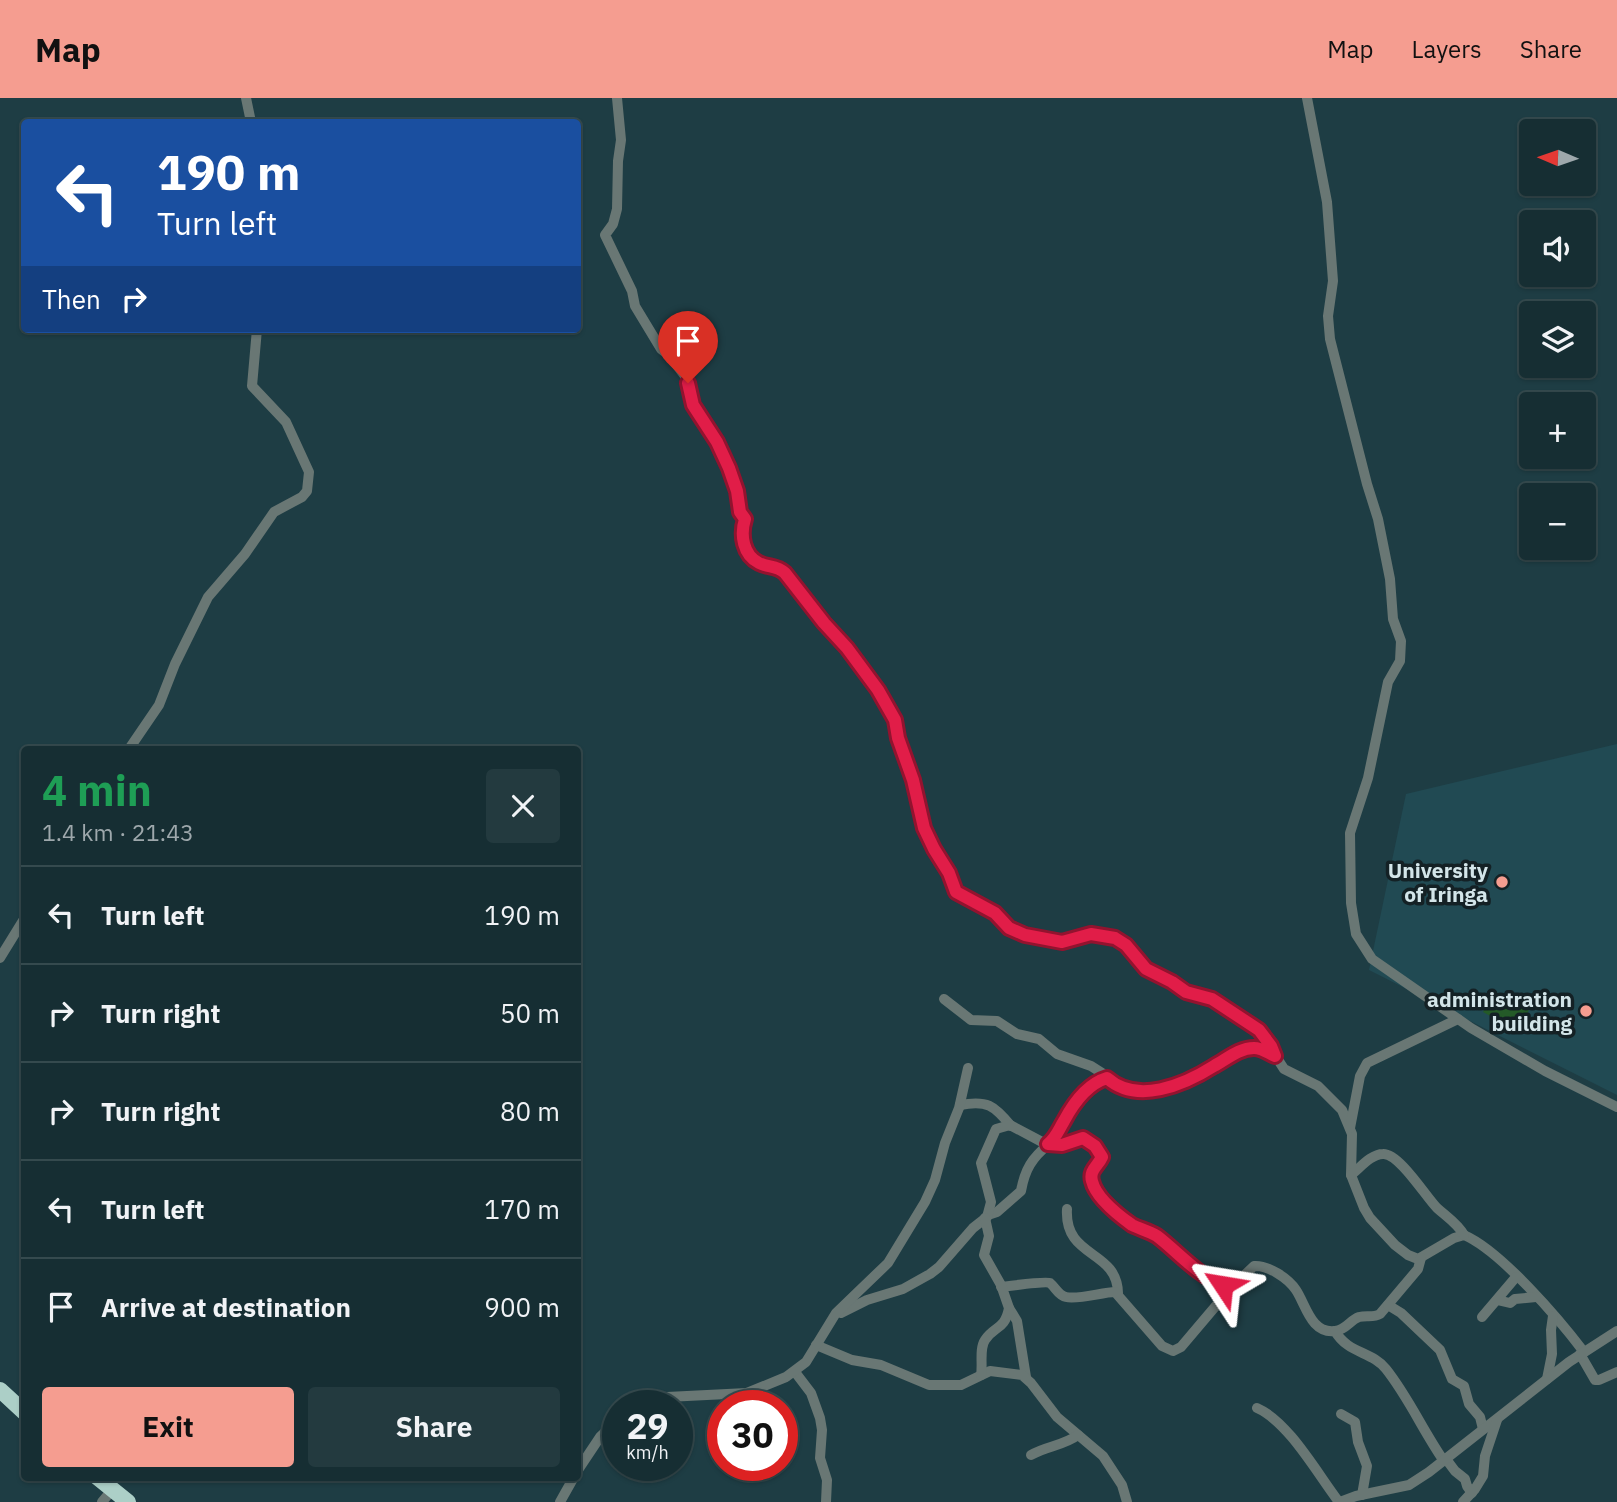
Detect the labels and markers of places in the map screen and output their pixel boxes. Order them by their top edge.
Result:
pin [658,311,718,383]
place label: University of Iringa [1388,856,1489,908]
marker: University of Iringa [1494,874,1510,890]
place label: administration building [1427,985,1572,1037]
marker: administration building [1578,1003,1594,1019]

